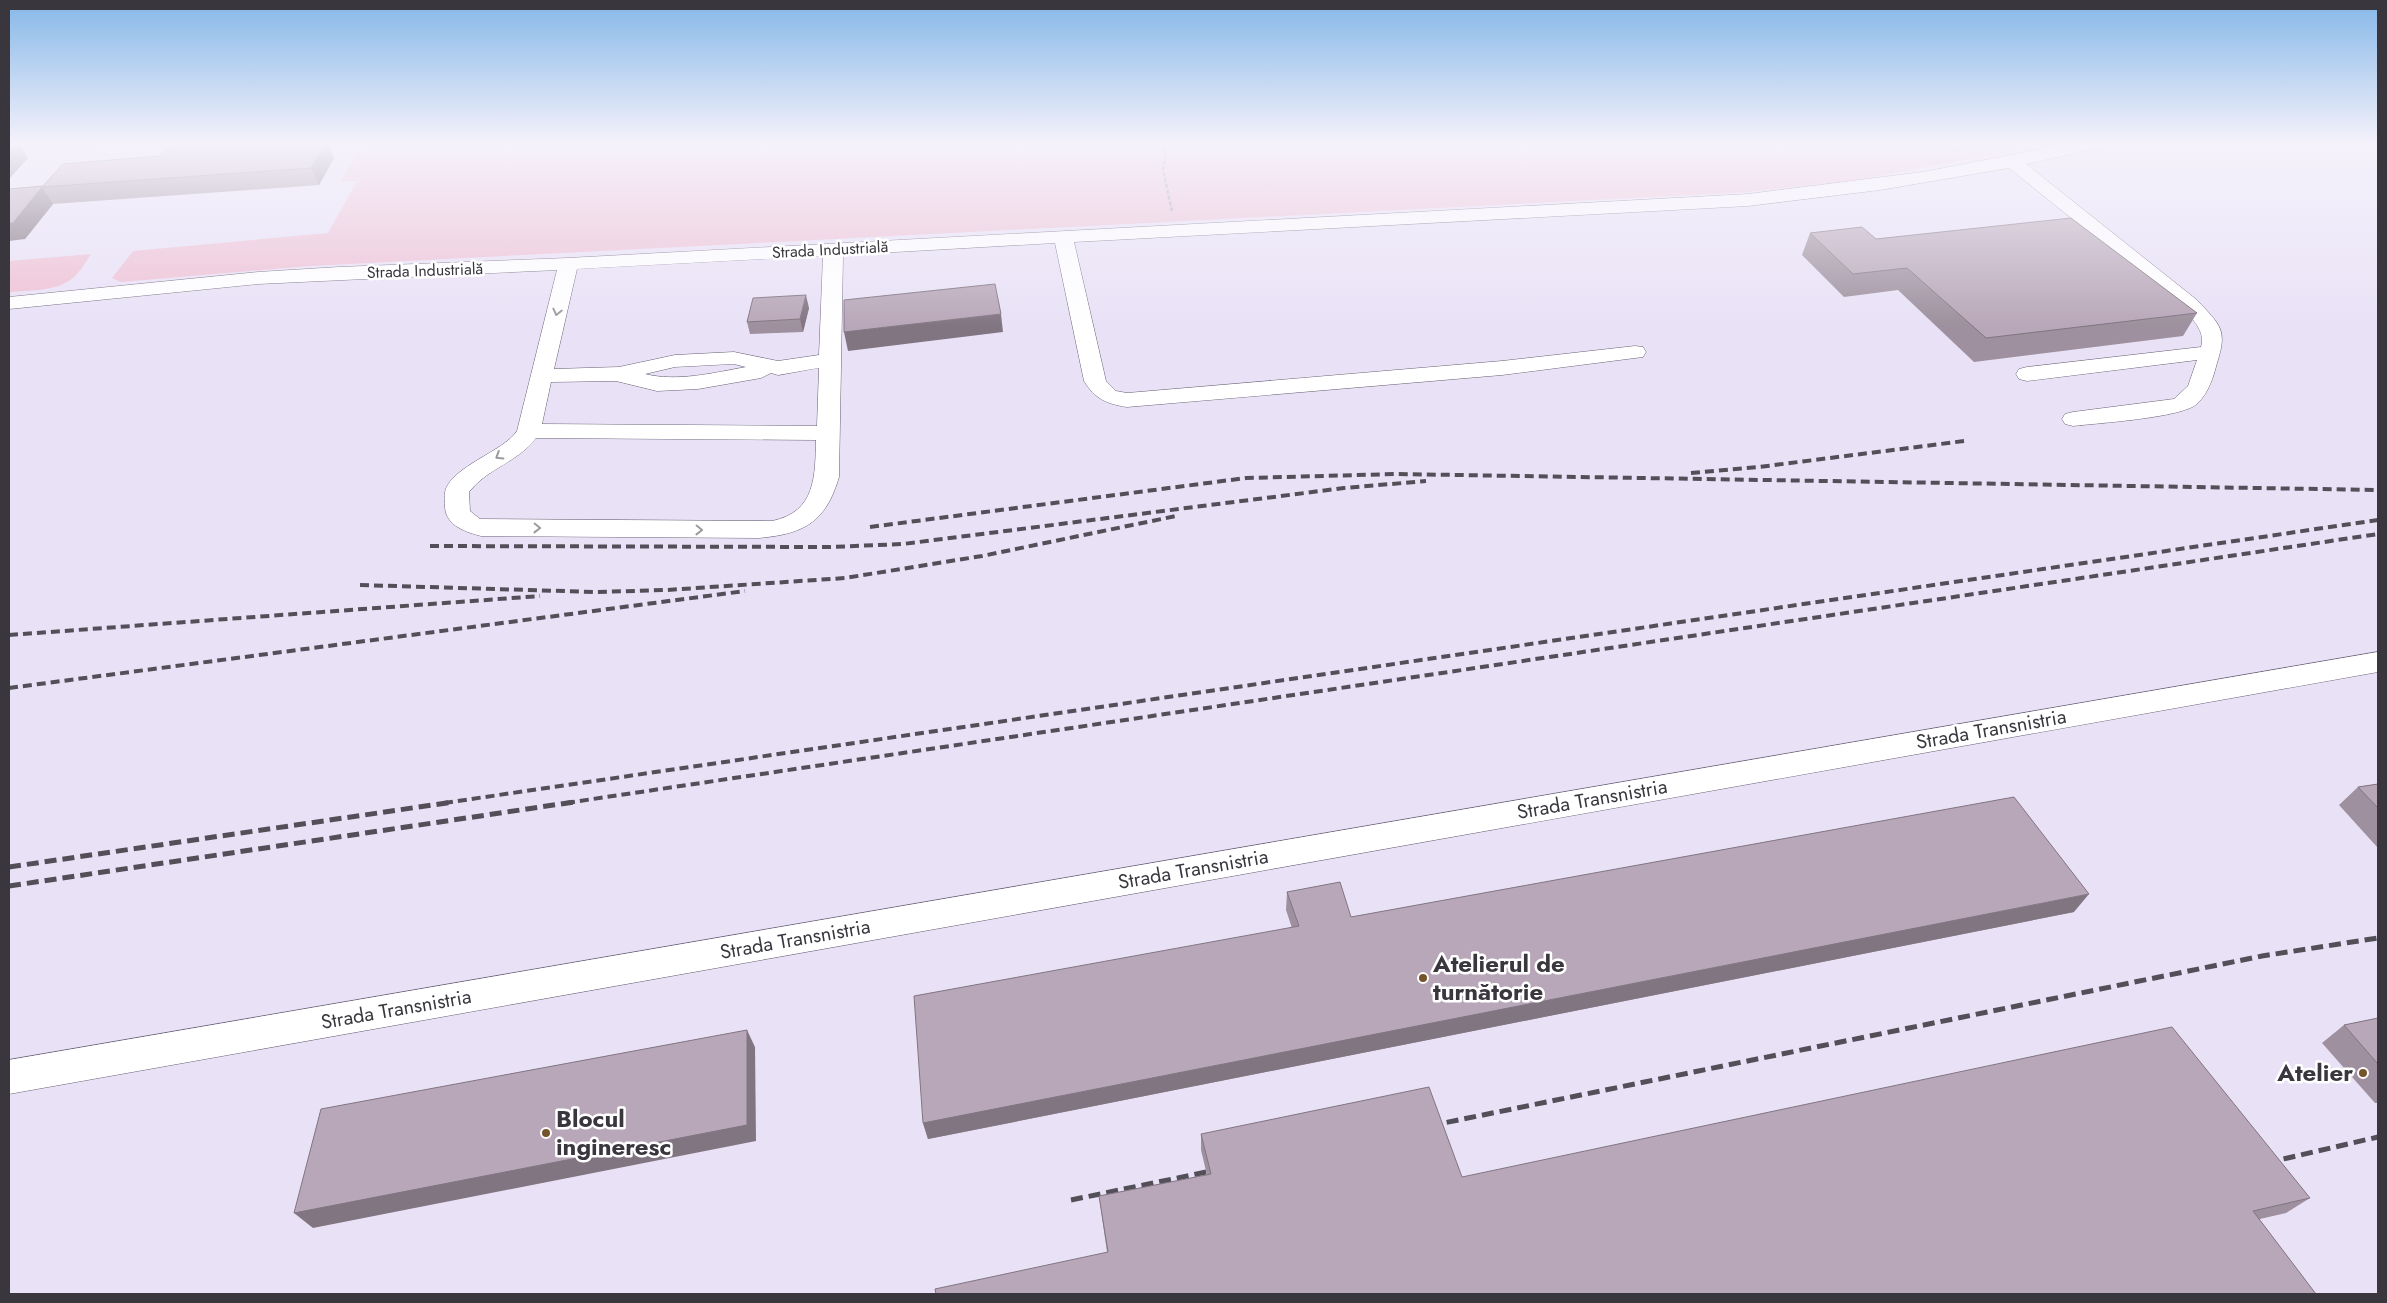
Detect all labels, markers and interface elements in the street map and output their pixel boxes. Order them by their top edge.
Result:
street label: Strada Industrială [771,235,889,264]
street label: Strada Industrială [366,257,484,284]
one-way arrow [553,307,563,316]
one-way arrow [495,450,505,459]
one-way arrow [533,523,541,533]
one-way arrow [696,525,703,535]
street label: Strada Transnistria [1914,702,2069,757]
street label: Strada Transnistria [1515,772,1670,827]
street label: Strada Transnistria [1116,842,1271,897]
street label: Strada Transnistria [718,912,873,967]
place label: Atelierul de turnătorie [1432,946,1565,1009]
marker: Atelierul de turnătorie [1417,972,1429,984]
street label: Strada Transnistria [319,982,474,1037]
place label: Atelier [2276,1055,2353,1090]
marker: Atelier [2357,1067,2369,1079]
place label: Blocul ingineresc [556,1101,671,1164]
marker: Blocul ingineresc [540,1127,552,1139]

